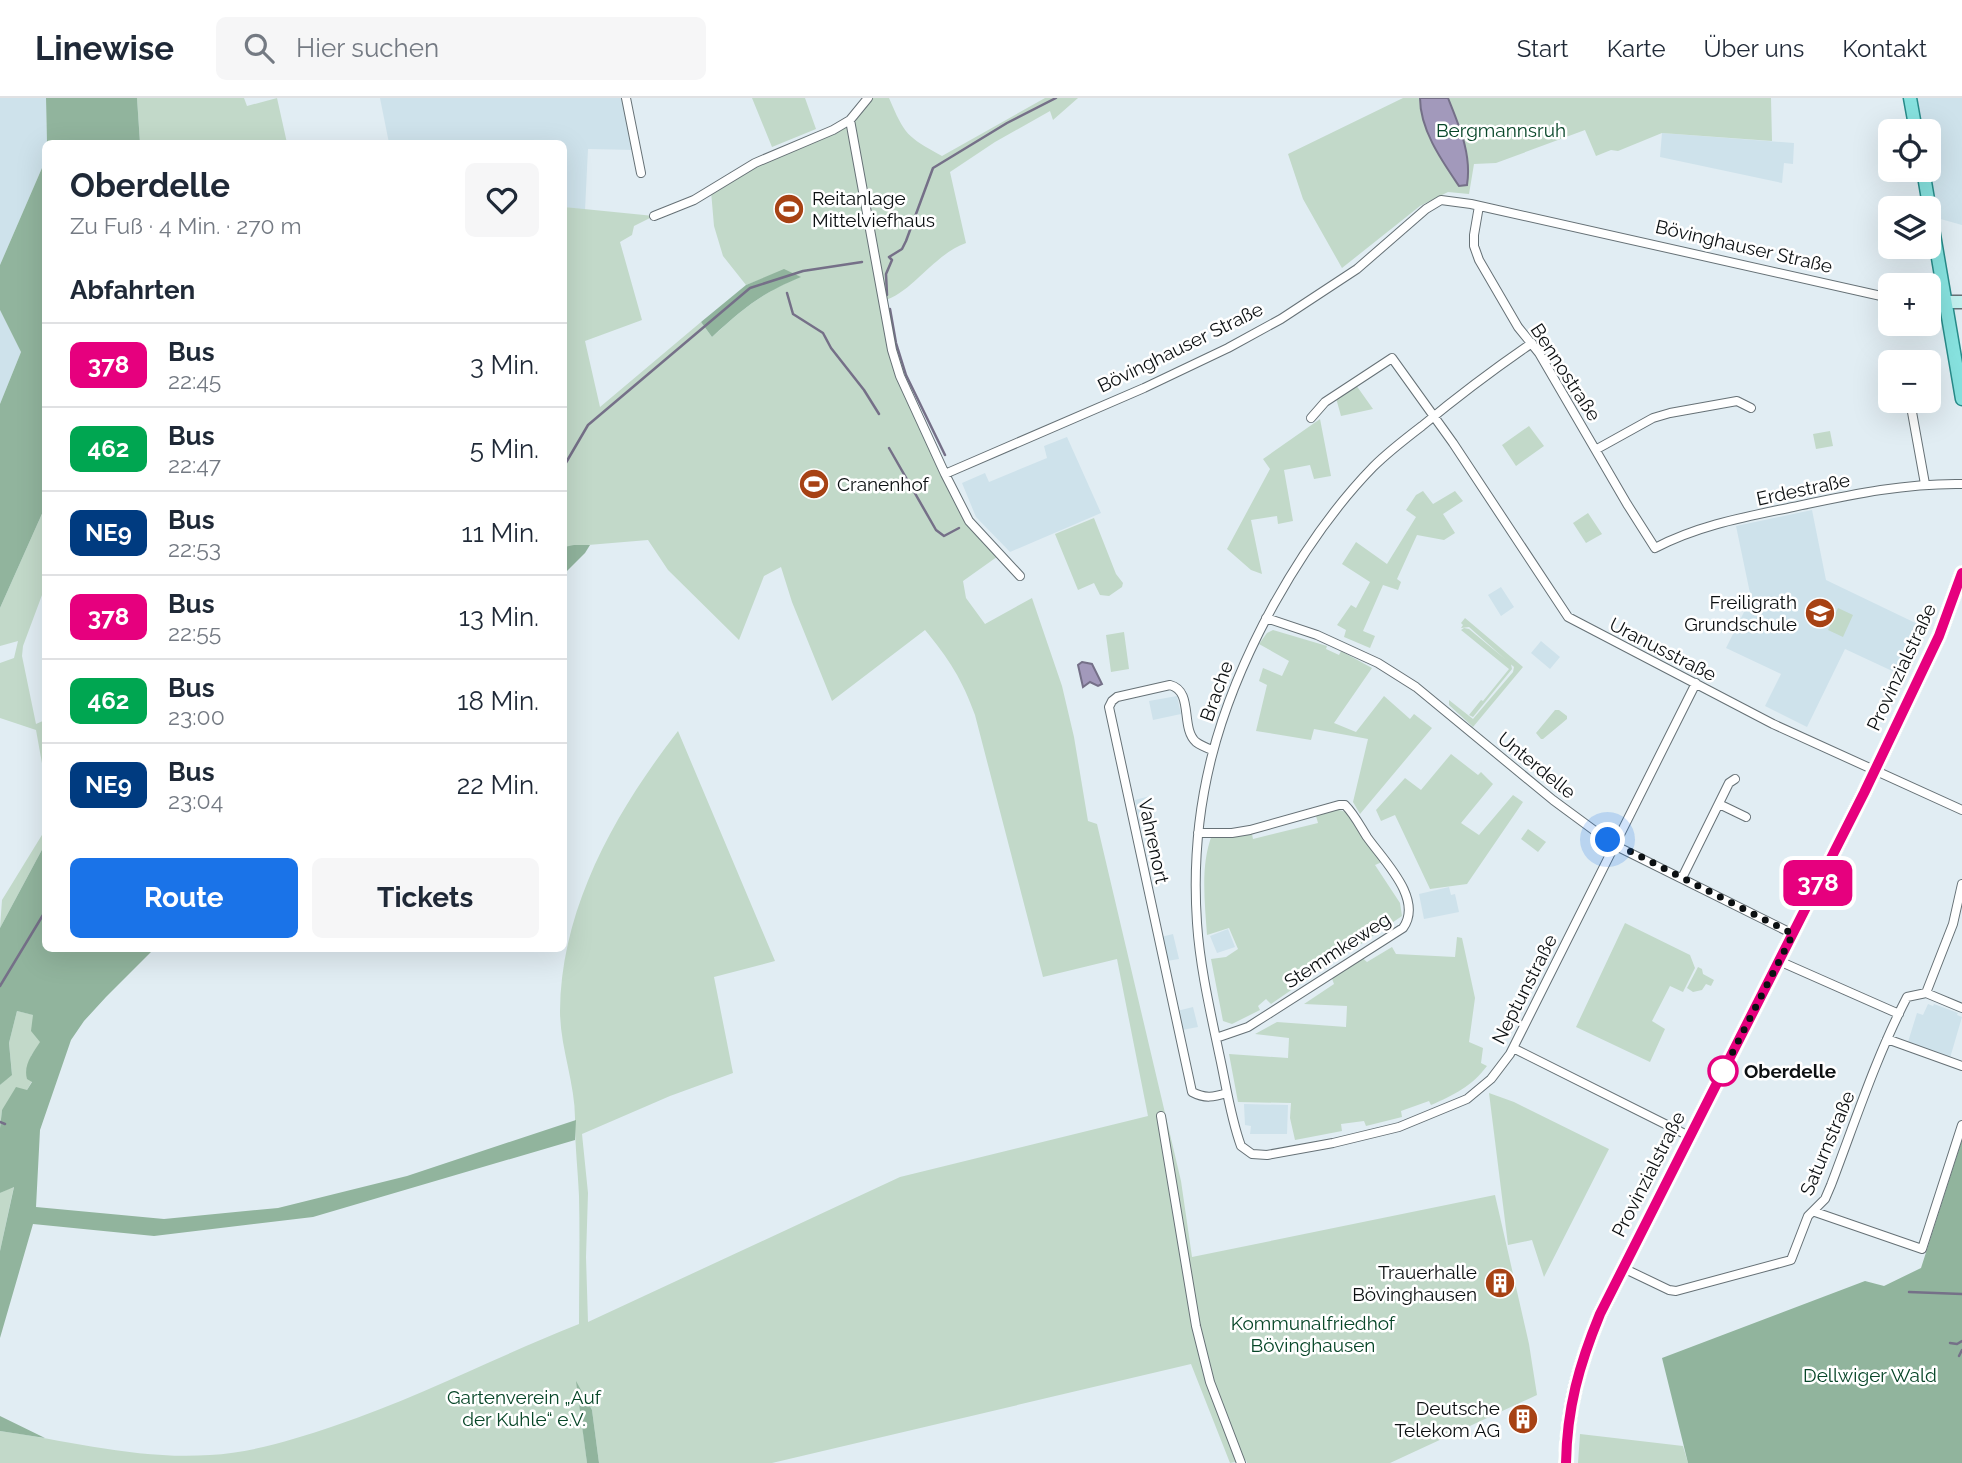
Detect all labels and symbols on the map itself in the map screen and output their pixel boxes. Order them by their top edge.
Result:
park label: Bergmannsruh [1436,119,1566,141]
place label: Reitanlage Mittelviefhaus [812,187,935,231]
sports icon: Reitanlage Mittelviefhaus [772,192,806,226]
street label: Bövinghauser Straße [1653,215,1835,277]
street label: Bövinghauser Straße [1094,297,1266,397]
street label: Bennostraße [1526,319,1606,425]
sports icon: Cranenhof [797,467,831,501]
street label: Erdestraße [1754,468,1852,510]
place label: Cranenhof [837,473,930,495]
place label: Freiligrath Grundschule [1684,591,1797,635]
school or university icon: Freiligrath Grundschule [1803,596,1837,630]
street label: Provinzialstraße [1862,600,1940,734]
street label: Uranusstraße [1606,613,1720,685]
street label: Brache [1195,658,1237,724]
street label: Unterdelle [1494,727,1580,803]
street label: Vahrenort [1134,797,1174,886]
your location [1590,822,1625,857]
line badge: 378 [1778,860,1858,906]
street label: Stemmkeweg [1280,908,1394,992]
street label: Neptunstraße [1487,930,1561,1048]
marker: Oberdelle [1708,1056,1738,1086]
place label: Oberdelle [1744,1060,1836,1082]
street label: Saturnstraße [1795,1087,1859,1199]
street label: Provinzialstraße [1607,1108,1689,1240]
place label: Trauerhalle Bövinghausen [1352,1261,1477,1305]
building icon: Trauerhalle Bövinghausen [1483,1266,1517,1300]
park label: Kommunalfriedhof Bövinghausen [1231,1312,1396,1356]
park label: Dellwiger Wald [1803,1364,1937,1386]
park label: Gartenverein „Auf der Kuhle“ e.V. [447,1386,602,1430]
place label: Deutsche Telekom AG [1395,1397,1500,1441]
building icon: Deutsche Telekom AG [1506,1402,1540,1436]

